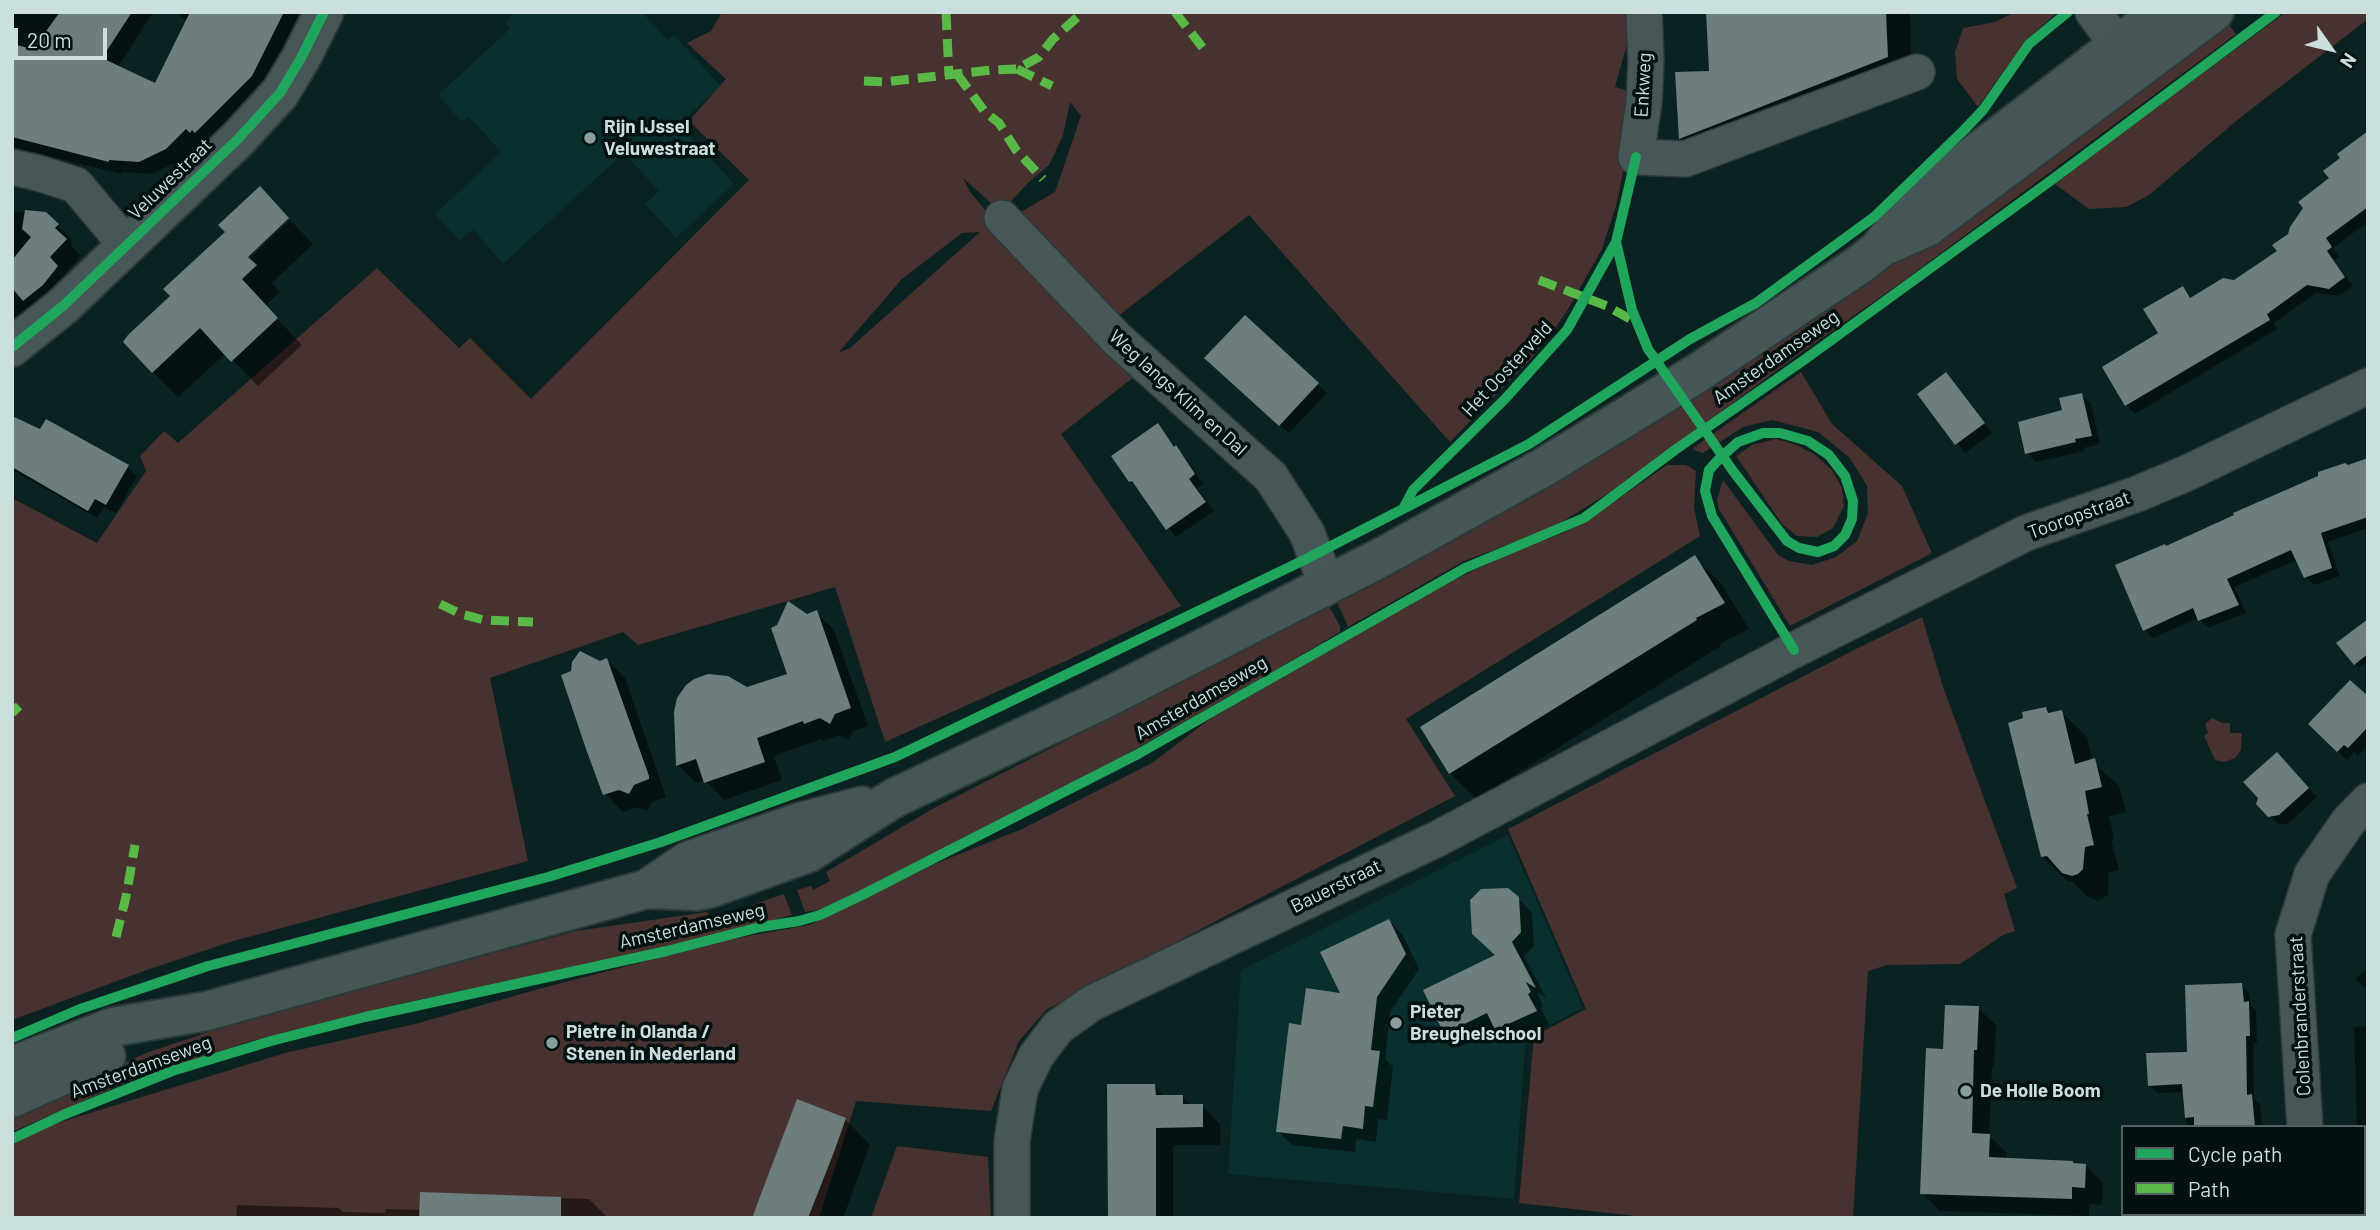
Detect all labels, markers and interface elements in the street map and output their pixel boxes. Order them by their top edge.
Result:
scale bar [18,14,110,58]
north arrow [2296,14,2366,84]
text: 20 m [27,27,72,52]
text: N [2336,49,2362,73]
street label: Enkweg [1630,52,1656,118]
place label: Rijn IJssel Veluwestraat [604,116,715,160]
marker: Rijn IJssel Veluwestraat [582,130,598,146]
street label: Veluwestraat [123,133,217,225]
street label: Amsterdamseweg [1709,305,1843,409]
street label: Het Oosterveld [1457,317,1557,421]
street label: Weg langs Klim en Dal [1104,325,1252,461]
street label: Tooropstraat [2025,486,2133,544]
street label: Amsterdamseweg [1131,651,1271,745]
street label: Bauerstraat [1287,854,1385,918]
street label: Amsterdamseweg [617,898,767,954]
street label: Colenbranderstraat [2284,935,2316,1097]
place label: Pieter Breughelschool [1410,1001,1541,1045]
marker: Pieter Breughelschool [1388,1015,1404,1031]
place label: Pietre in Olanda / Stenen in Nederland [566,1021,736,1065]
street label: Amsterdamseweg [67,1031,215,1103]
marker: Pietre in Olanda / Stenen in Nederland [544,1035,560,1051]
place label: De Holle Boom [1980,1080,2101,1102]
marker: De Holle Boom [1958,1083,1974,1099]
legend [2121,1125,2366,1216]
text: Cycle path [2188,1141,2282,1166]
text: Path [2188,1176,2230,1201]

